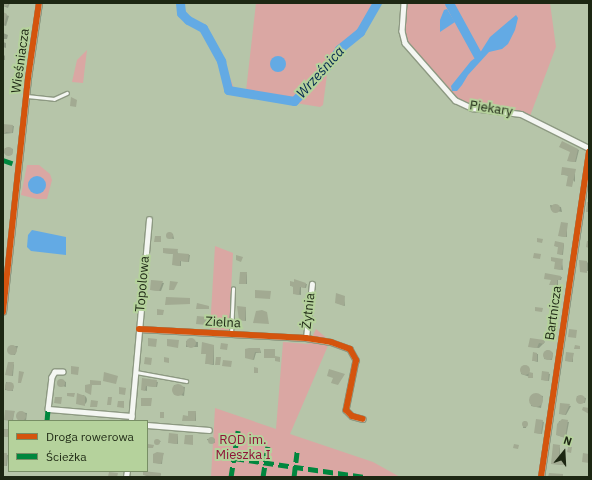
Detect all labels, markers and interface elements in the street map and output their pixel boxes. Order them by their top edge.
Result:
street label: Wieśniacza [9,28,33,94]
water label: Wrześnica [293,43,347,101]
street label: Piekary [468,98,514,120]
street label: Topolowa [133,255,153,313]
street label: Bartnicza [542,285,566,341]
street label: Żytnia [299,292,319,330]
street label: Zielna [205,314,241,332]
legend [8,420,148,472]
text: Droga rowerowa [46,429,134,444]
north arrow [544,432,584,472]
park label: ROD im. Mieszka I [215,433,271,464]
text: N [562,433,574,448]
text: Ścieżka [46,449,87,464]

